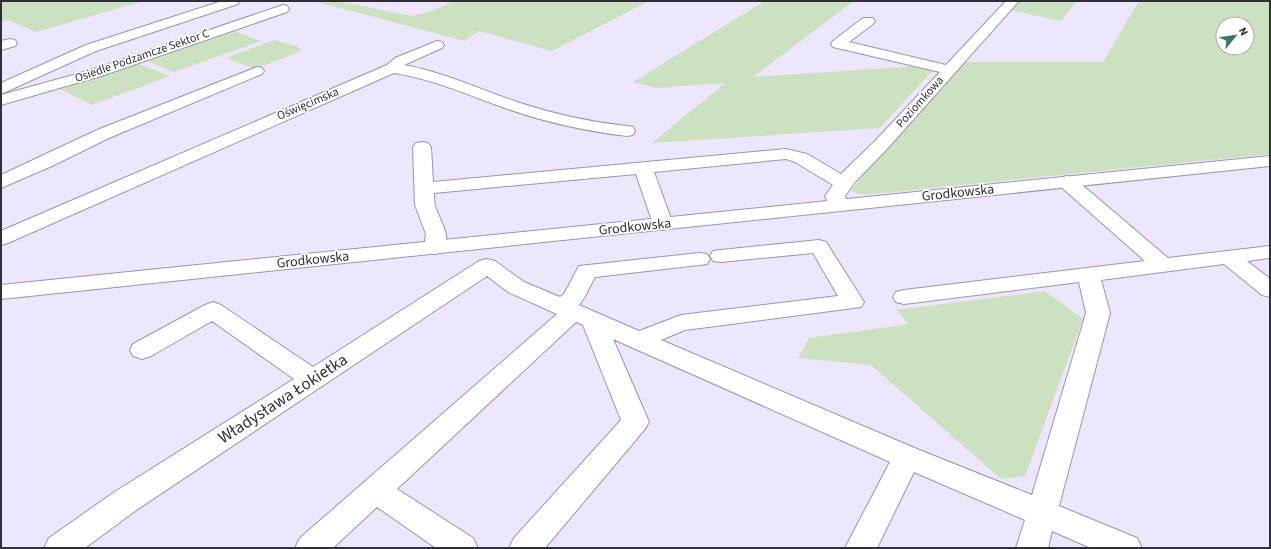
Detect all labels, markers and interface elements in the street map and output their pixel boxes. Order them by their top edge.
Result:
north arrow [1215,16,1255,56]
street label: Osiedle Podzamcze Sektor C [73,25,212,87]
text: N [1235,25,1252,38]
street label: Poziomkowa [892,72,948,132]
street label: Oświęcimska [274,83,342,125]
street label: Grodkowska [921,179,995,207]
street label: Grodkowska [598,213,672,241]
street label: Grodkowska [276,246,350,274]
street label: Władysława Łokietka [214,348,352,450]

